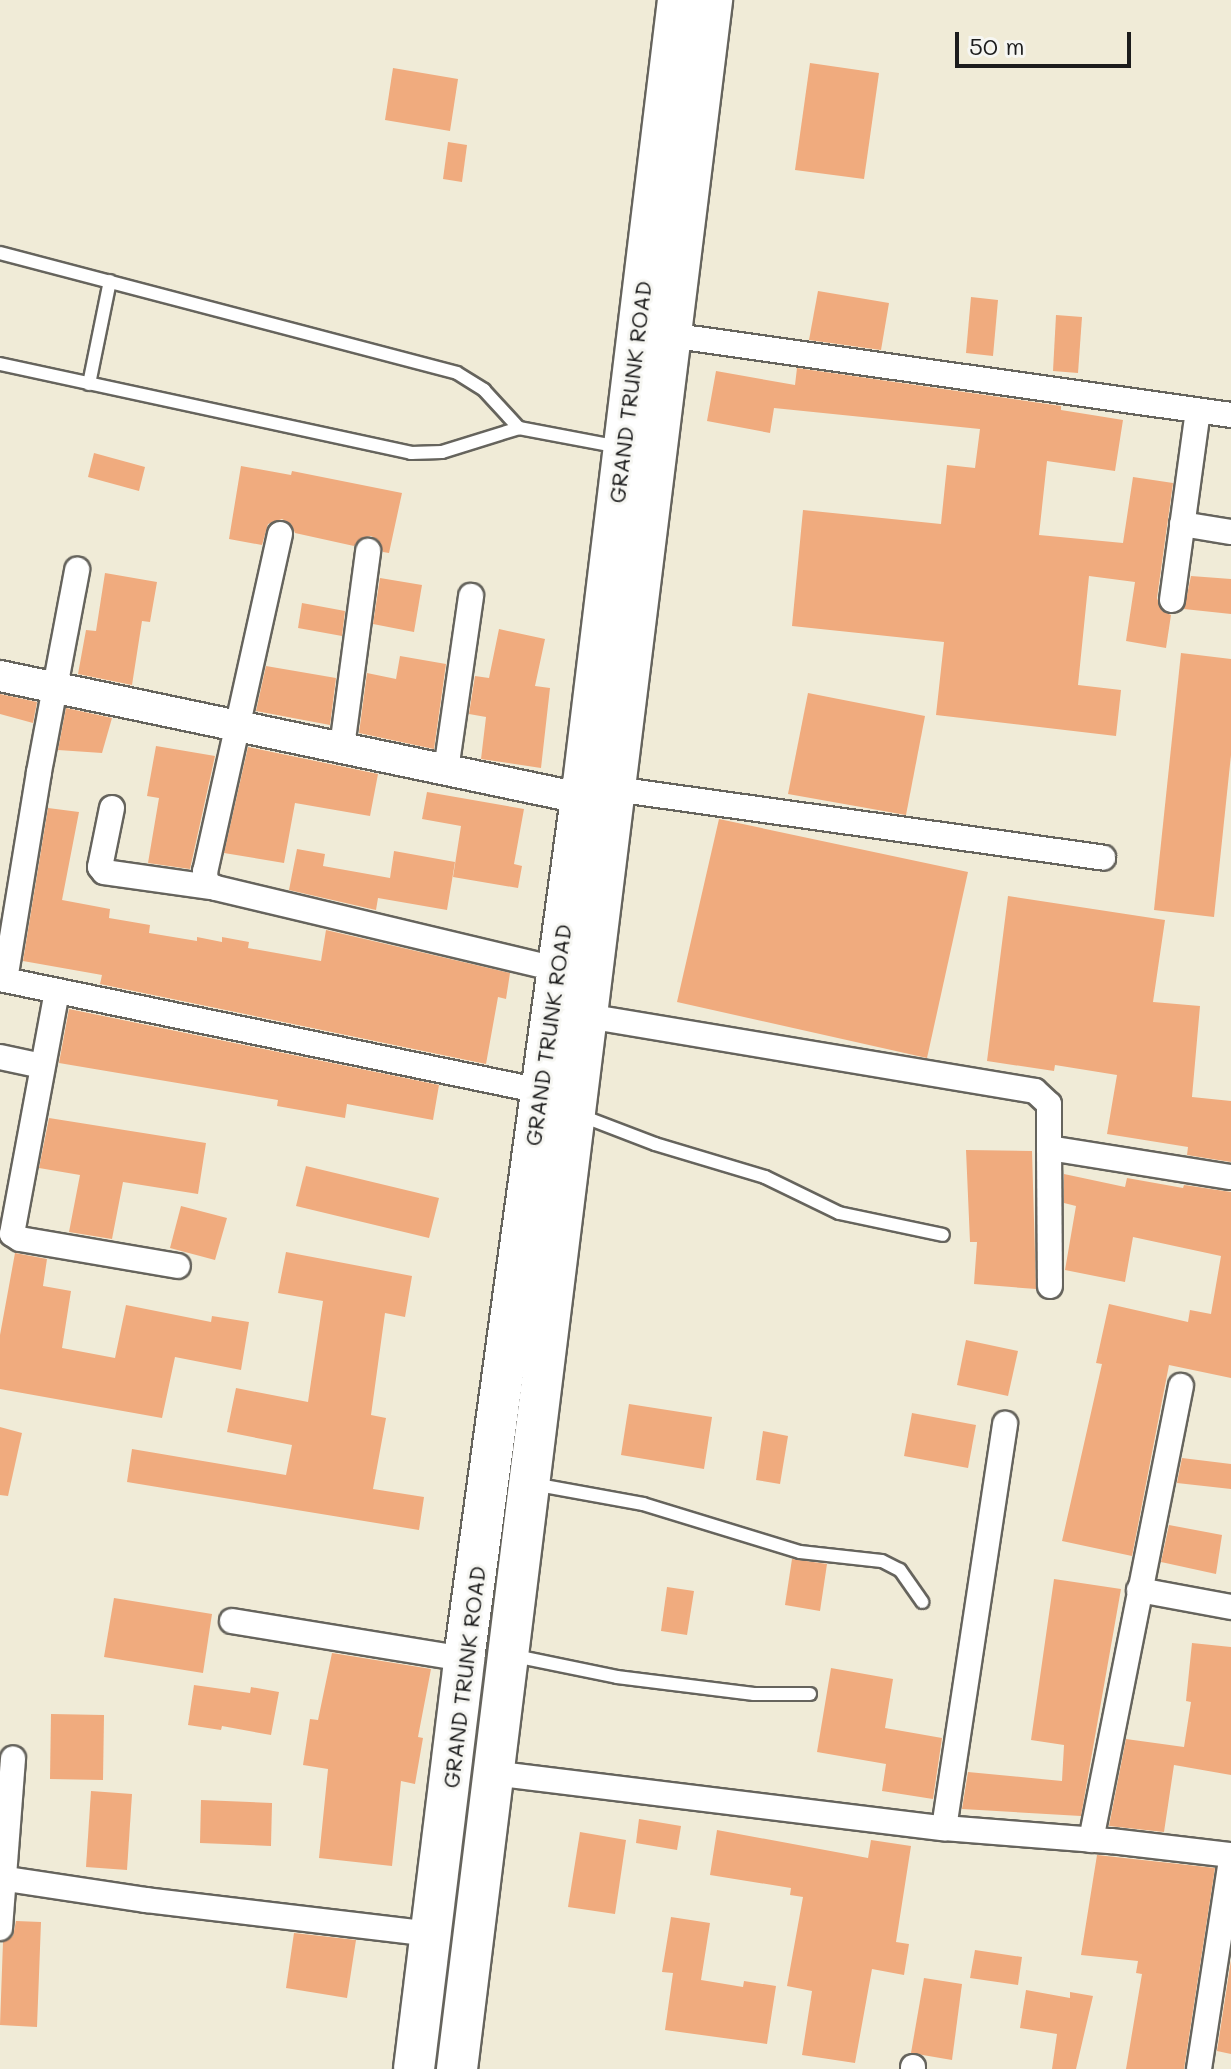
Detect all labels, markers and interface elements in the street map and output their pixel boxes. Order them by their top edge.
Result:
scale bar [959,16,1135,66]
text: 50 m [969,30,1025,61]
street label: GRAND TRUNK ROAD [603,279,657,505]
street label: GRAND TRUNK ROAD [519,922,577,1148]
street label: GRAND TRUNK ROAD [437,1564,491,1790]

